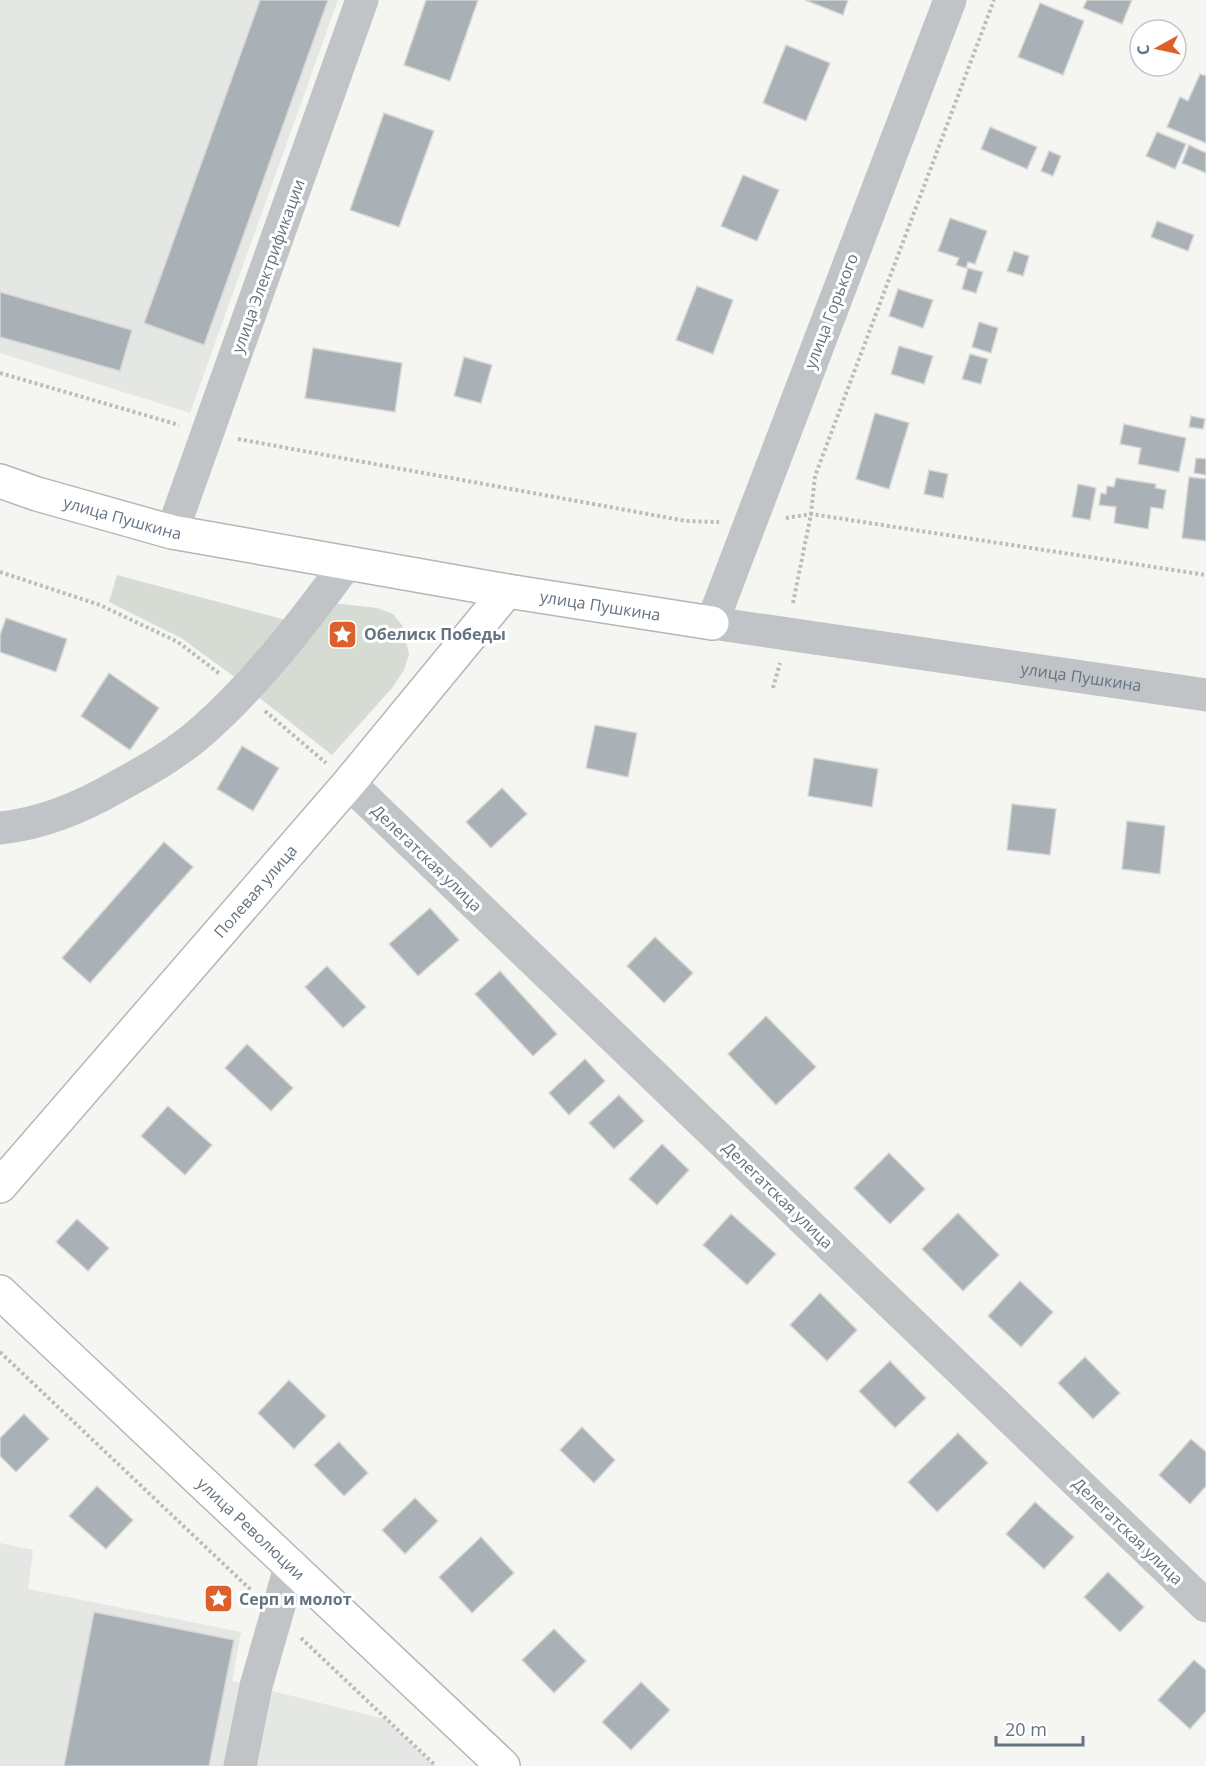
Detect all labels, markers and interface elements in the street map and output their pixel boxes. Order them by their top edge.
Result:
north arrow [1128,18,1188,78]
text: С [1132,44,1155,57]
street label: улица Электрификации [226,176,310,356]
street label: улица Горького [799,250,863,372]
street label: улица Пушкина [61,491,183,544]
street label: улица Пушкина [538,585,662,626]
place icon: Обелиск Победы [327,618,359,650]
place label: Обелиск Победы [364,623,506,645]
street label: улица Пушкина [1019,657,1143,696]
street label: Делегатская улица [367,800,487,916]
street label: Полевая улица [209,840,302,943]
street label: Делегатская улица [718,1137,838,1253]
street label: улица Революции [192,1472,310,1585]
street label: Делегатская улица [1068,1473,1188,1589]
place icon: Серп и молот [202,1583,234,1615]
place label: Серп и молот [239,1588,352,1610]
scale bar [996,1709,1083,1747]
text: 20 m [1005,1717,1047,1741]

